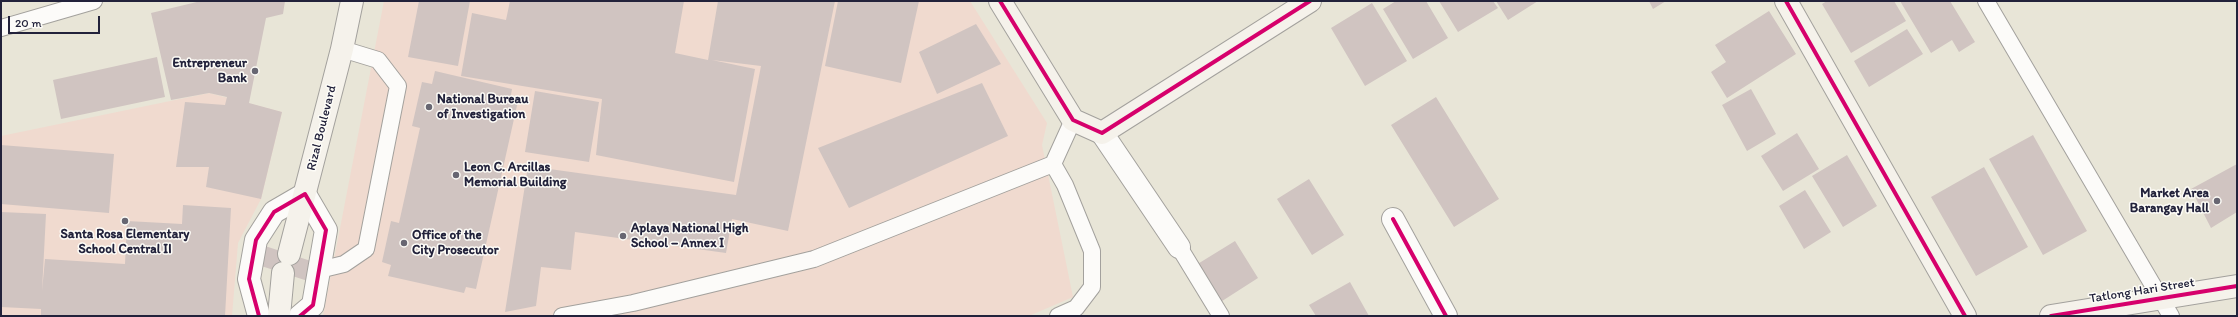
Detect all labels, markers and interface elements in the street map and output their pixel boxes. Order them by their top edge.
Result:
scale bar [10,8,102,34]
text: 20 m [15,16,42,30]
place label: Entrepreneur Bank [172,56,247,87]
marker: Entrepreneur Bank [250,66,260,76]
street label: Rizal Boulevard [304,84,340,172]
place label: National Bureau of Investigation [437,92,528,123]
marker: National Bureau of Investigation [424,102,434,112]
place label: Leon C. Arcillas Memorial Building [464,160,566,191]
marker: Leon C. Arcillas Memorial Building [451,170,461,180]
place label: Market Area Barangay Hall [2130,186,2209,217]
marker: Market Area Barangay Hall [2212,196,2222,206]
marker: Santa Rosa Elementary School Central II [120,216,130,226]
place label: Aplaya National High School – Annex I [631,221,748,252]
place label: Santa Rosa Elementary School Central II [61,227,189,258]
place label: Office of the City Prosecutor [412,228,499,259]
marker: Aplaya National High School – Annex I [618,231,628,241]
marker: Office of the City Prosecutor [399,238,409,248]
street label: Tatlong Hari Street [2088,275,2196,307]

